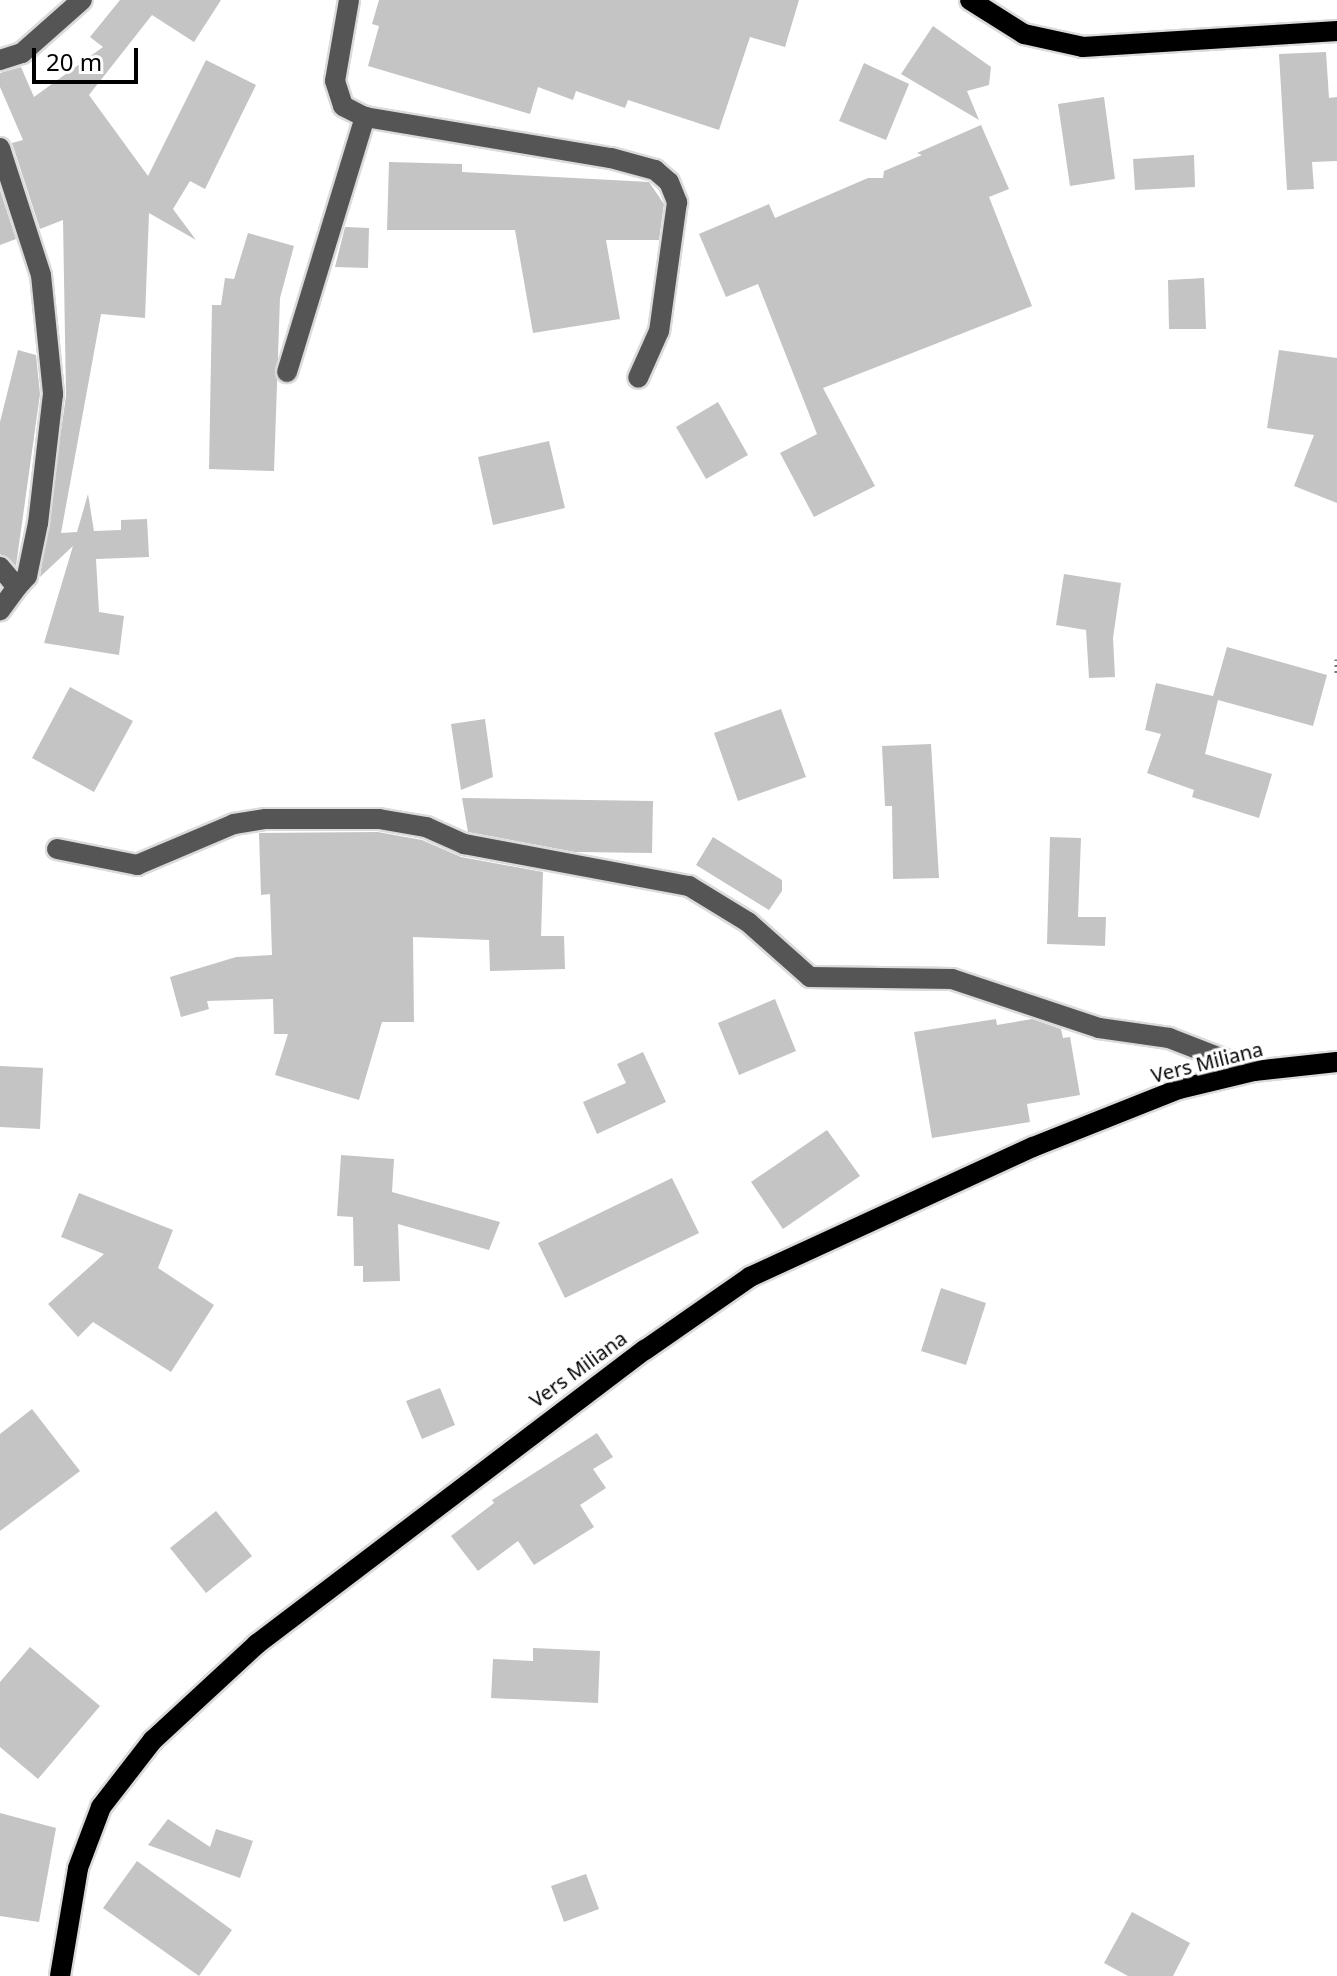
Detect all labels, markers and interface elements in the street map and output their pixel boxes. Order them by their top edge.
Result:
scale bar [36,32,142,82]
text: 20 m [46,45,102,78]
street label: Vers Miliana [1149,1037,1265,1087]
street label: Vers Miliana [525,1326,631,1412]

